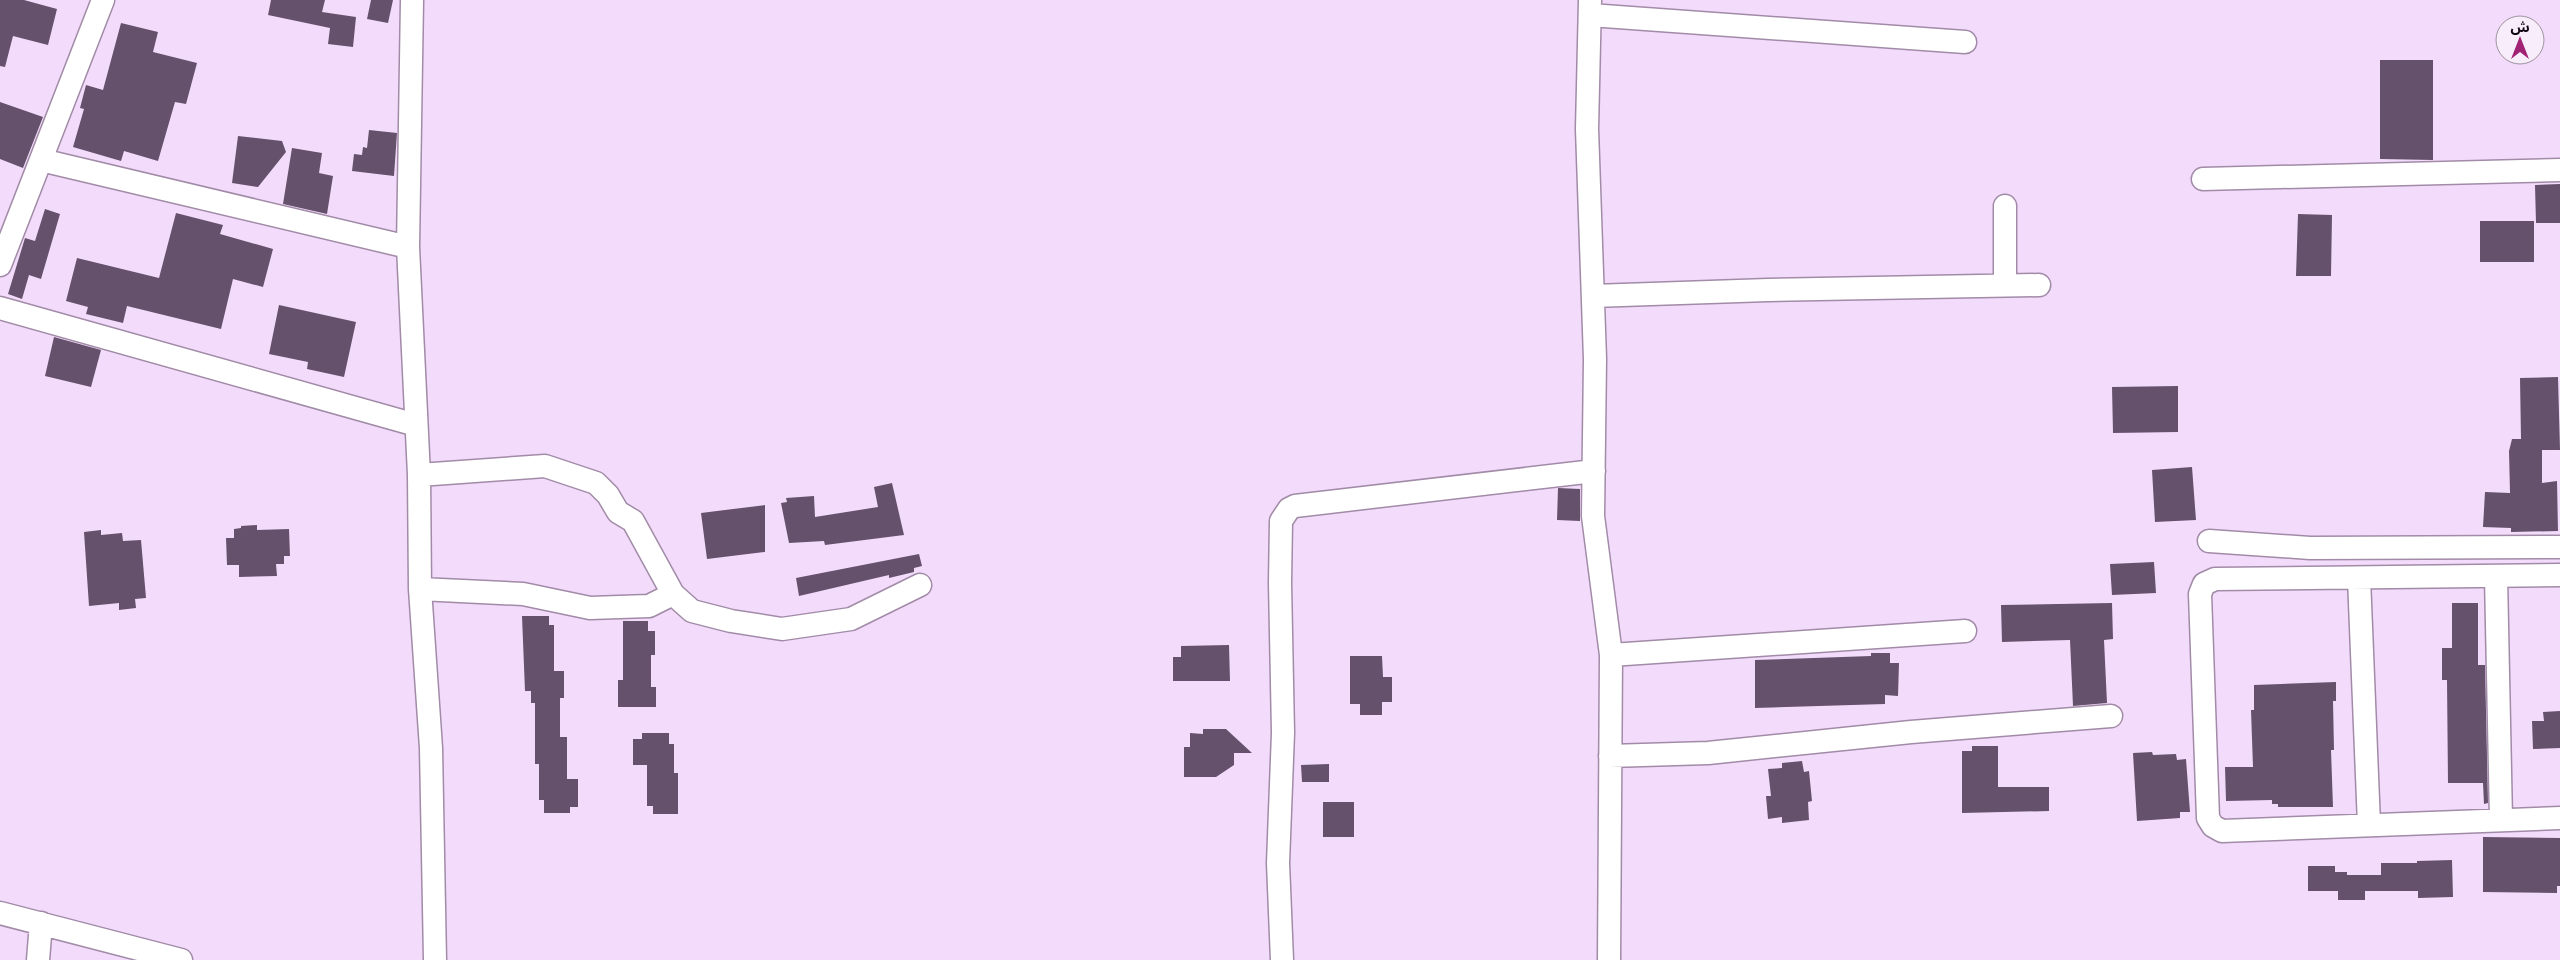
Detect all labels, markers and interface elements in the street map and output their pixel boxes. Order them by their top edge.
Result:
north arrow [2495,15,2545,65]
text: ش [2510,17,2530,36]

